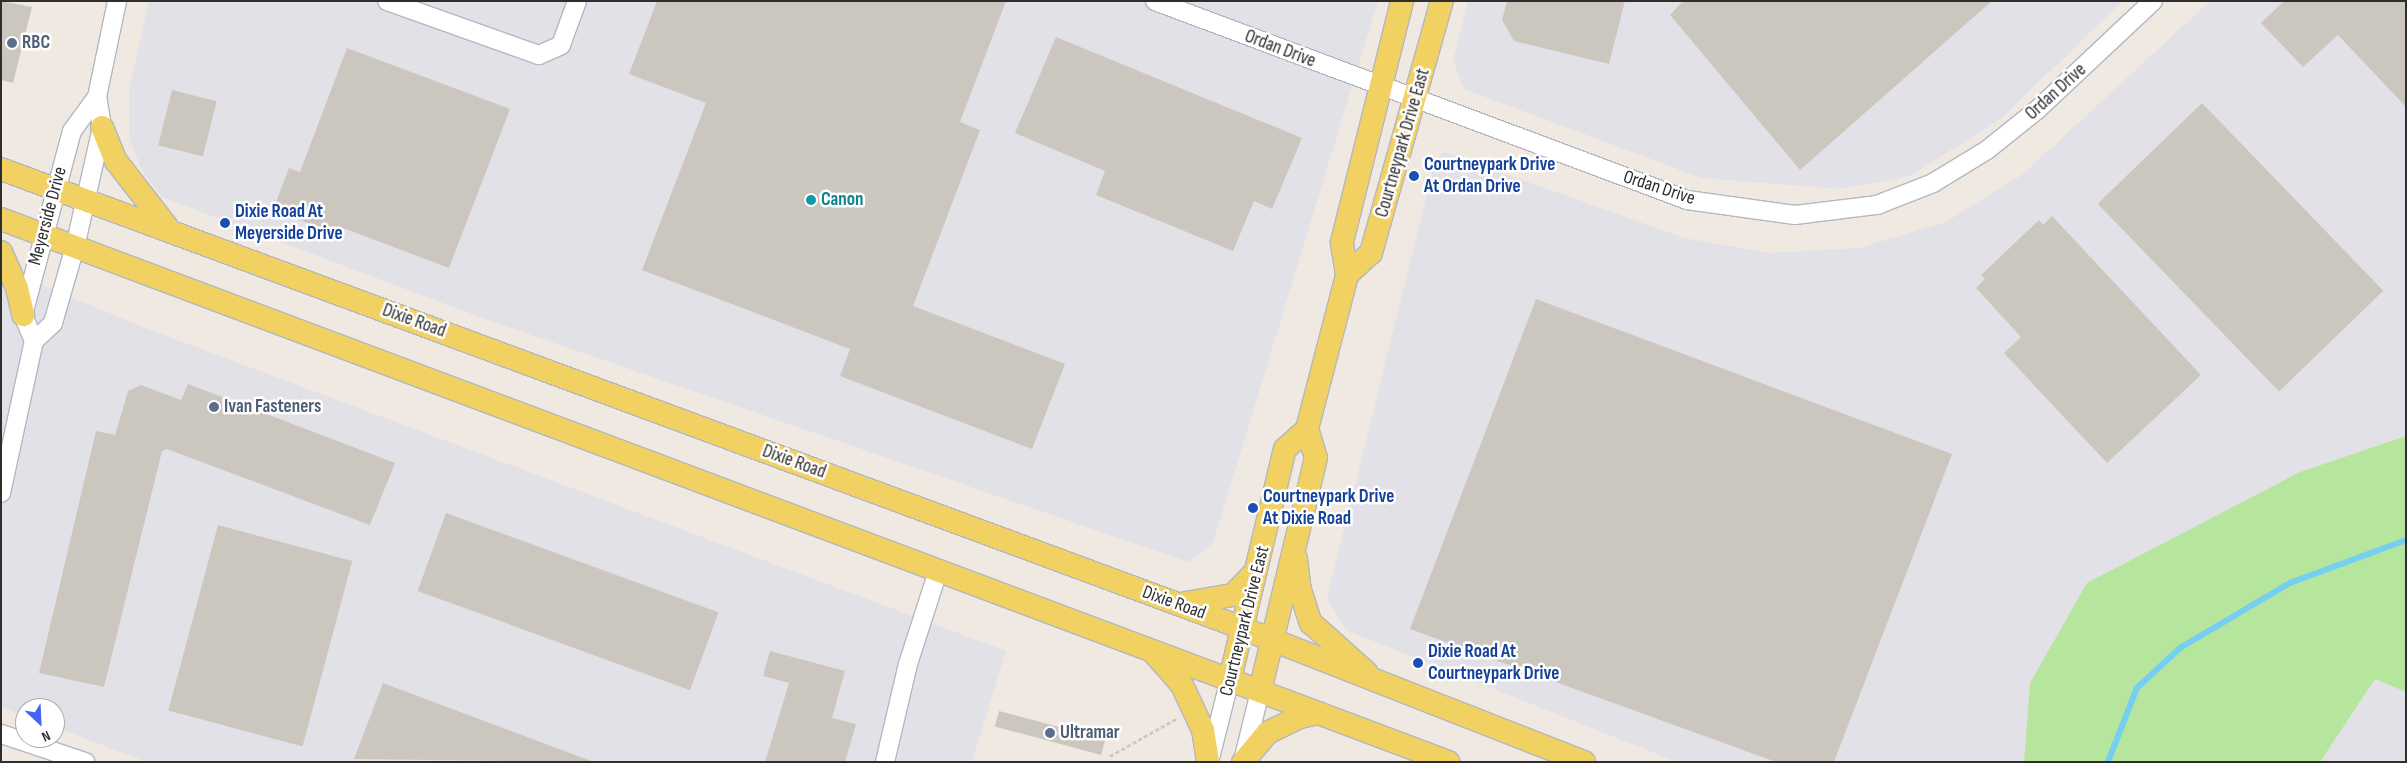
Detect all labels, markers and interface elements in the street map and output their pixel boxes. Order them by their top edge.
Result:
street label: Ordan Drive [1241,25,1319,73]
place label: RBC [22,32,50,54]
marker: RBC [6,37,18,49]
street label: Ordan Drive [2021,59,2091,125]
street label: Courtneypark Drive East [1371,66,1435,220]
place label: Courtneypark Drive At Ordan Drive [1424,154,1555,198]
street label: Meyerside Drive [24,164,72,268]
street label: Ordan Drive [1620,166,1698,210]
marker: Courtneypark Drive At Ordan Drive [1408,170,1420,182]
place label: Canon [821,189,864,211]
marker: Canon [805,194,817,206]
place label: Dixie Road At Meyerside Drive [235,201,343,245]
marker: Dixie Road At Meyerside Drive [219,217,231,229]
street label: Dixie Road [379,299,449,343]
place label: Ivan Fasteners [224,396,321,418]
marker: Ivan Fasteners [208,401,220,413]
street label: Dixie Road [759,440,829,484]
place label: Courtneypark Drive At Dixie Road [1263,486,1394,530]
marker: Courtneypark Drive At Dixie Road [1247,502,1259,514]
street label: Courtneypark Drive East [1215,544,1275,698]
street label: Dixie Road [1139,581,1209,625]
place label: Dixie Road At Courtneypark Drive [1428,641,1559,685]
marker: Dixie Road At Courtneypark Drive [1412,657,1424,669]
north arrow [15,698,65,748]
place label: Ultramar [1060,722,1120,744]
text: N [39,727,53,745]
marker: Ultramar [1044,727,1056,739]

